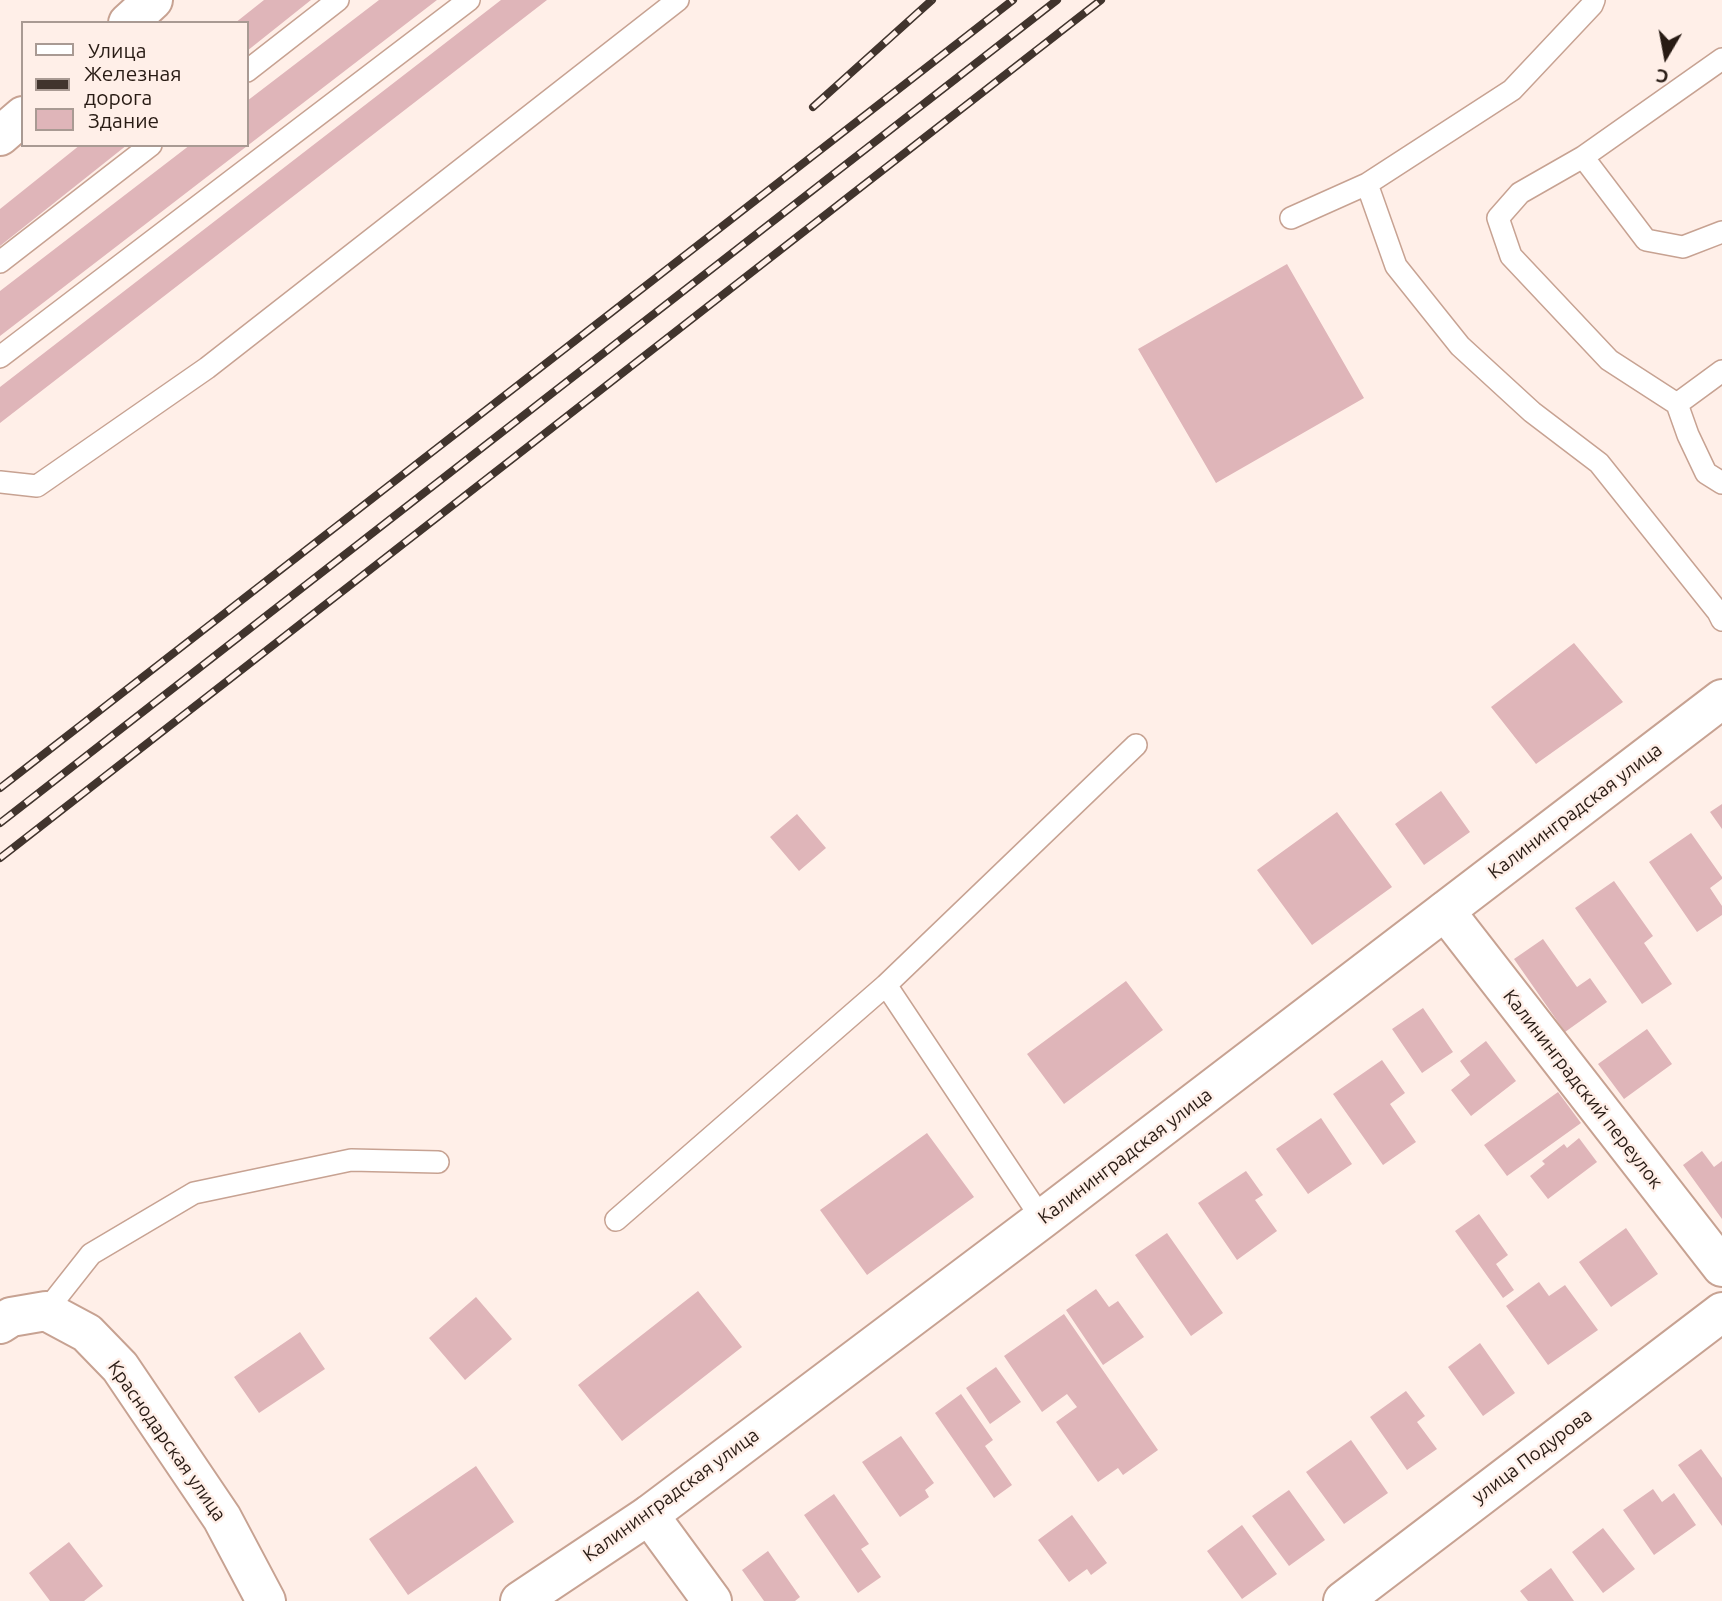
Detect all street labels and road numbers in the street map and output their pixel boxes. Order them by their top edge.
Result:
street label: Калининградская улица [1484,738,1666,884]
street label: Калининградский переулок [1498,985,1668,1193]
street label: Калининградская улица [1034,1083,1216,1229]
street label: Краснодарская улица [103,1356,231,1526]
street label: улица Подурова [1468,1404,1596,1508]
street label: Калининградская улица [579,1424,763,1566]

